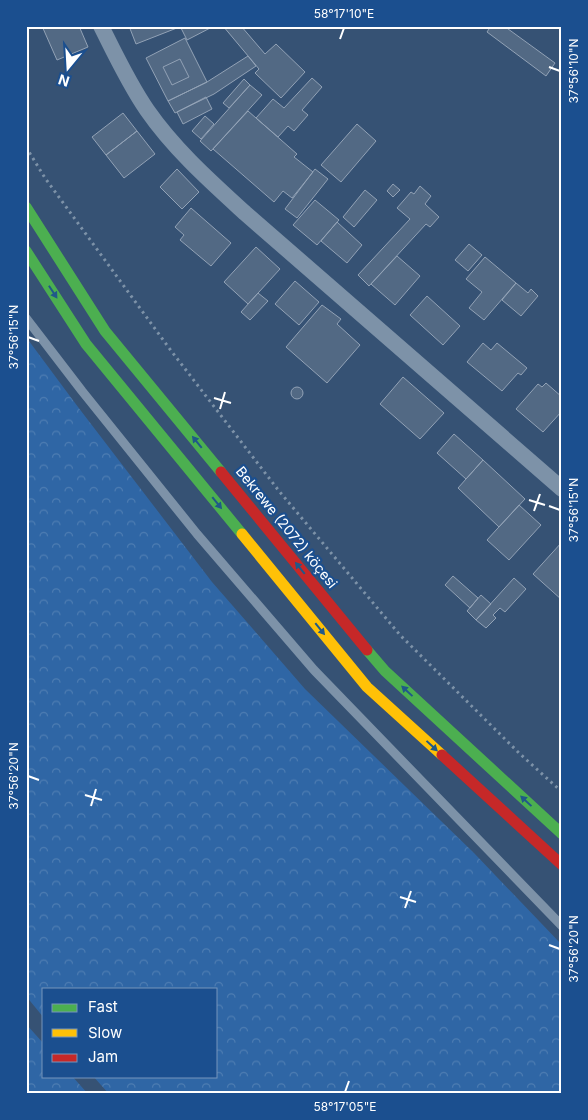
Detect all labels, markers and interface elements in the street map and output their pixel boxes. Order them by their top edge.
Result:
text: 58°17'10"E [314,6,374,21]
text: 37°56'10"N [566,38,581,104]
north arrow [42,42,92,92]
text: N [56,71,72,91]
one-way arrow [48,286,57,299]
text: 37°56'15"N [6,305,21,369]
one-way arrow [192,436,203,449]
street label: Bekrewe (2072) köçesi [233,463,341,591]
text: 37°56'15"N [566,478,581,542]
one-way arrow [211,497,222,510]
one-way arrow [295,562,306,575]
one-way arrow [314,622,325,635]
one-way arrow [401,685,413,697]
one-way arrow [425,740,437,752]
text: 37°56'20"N [6,742,21,810]
one-way arrow [520,795,532,807]
text: 37°56'20"N [566,915,581,983]
legend [42,988,218,1078]
text: Fast [88,997,118,1016]
text: Slow [88,1023,122,1042]
text: Jam [88,1047,118,1066]
text: 58°17'05"E [314,1099,376,1114]

